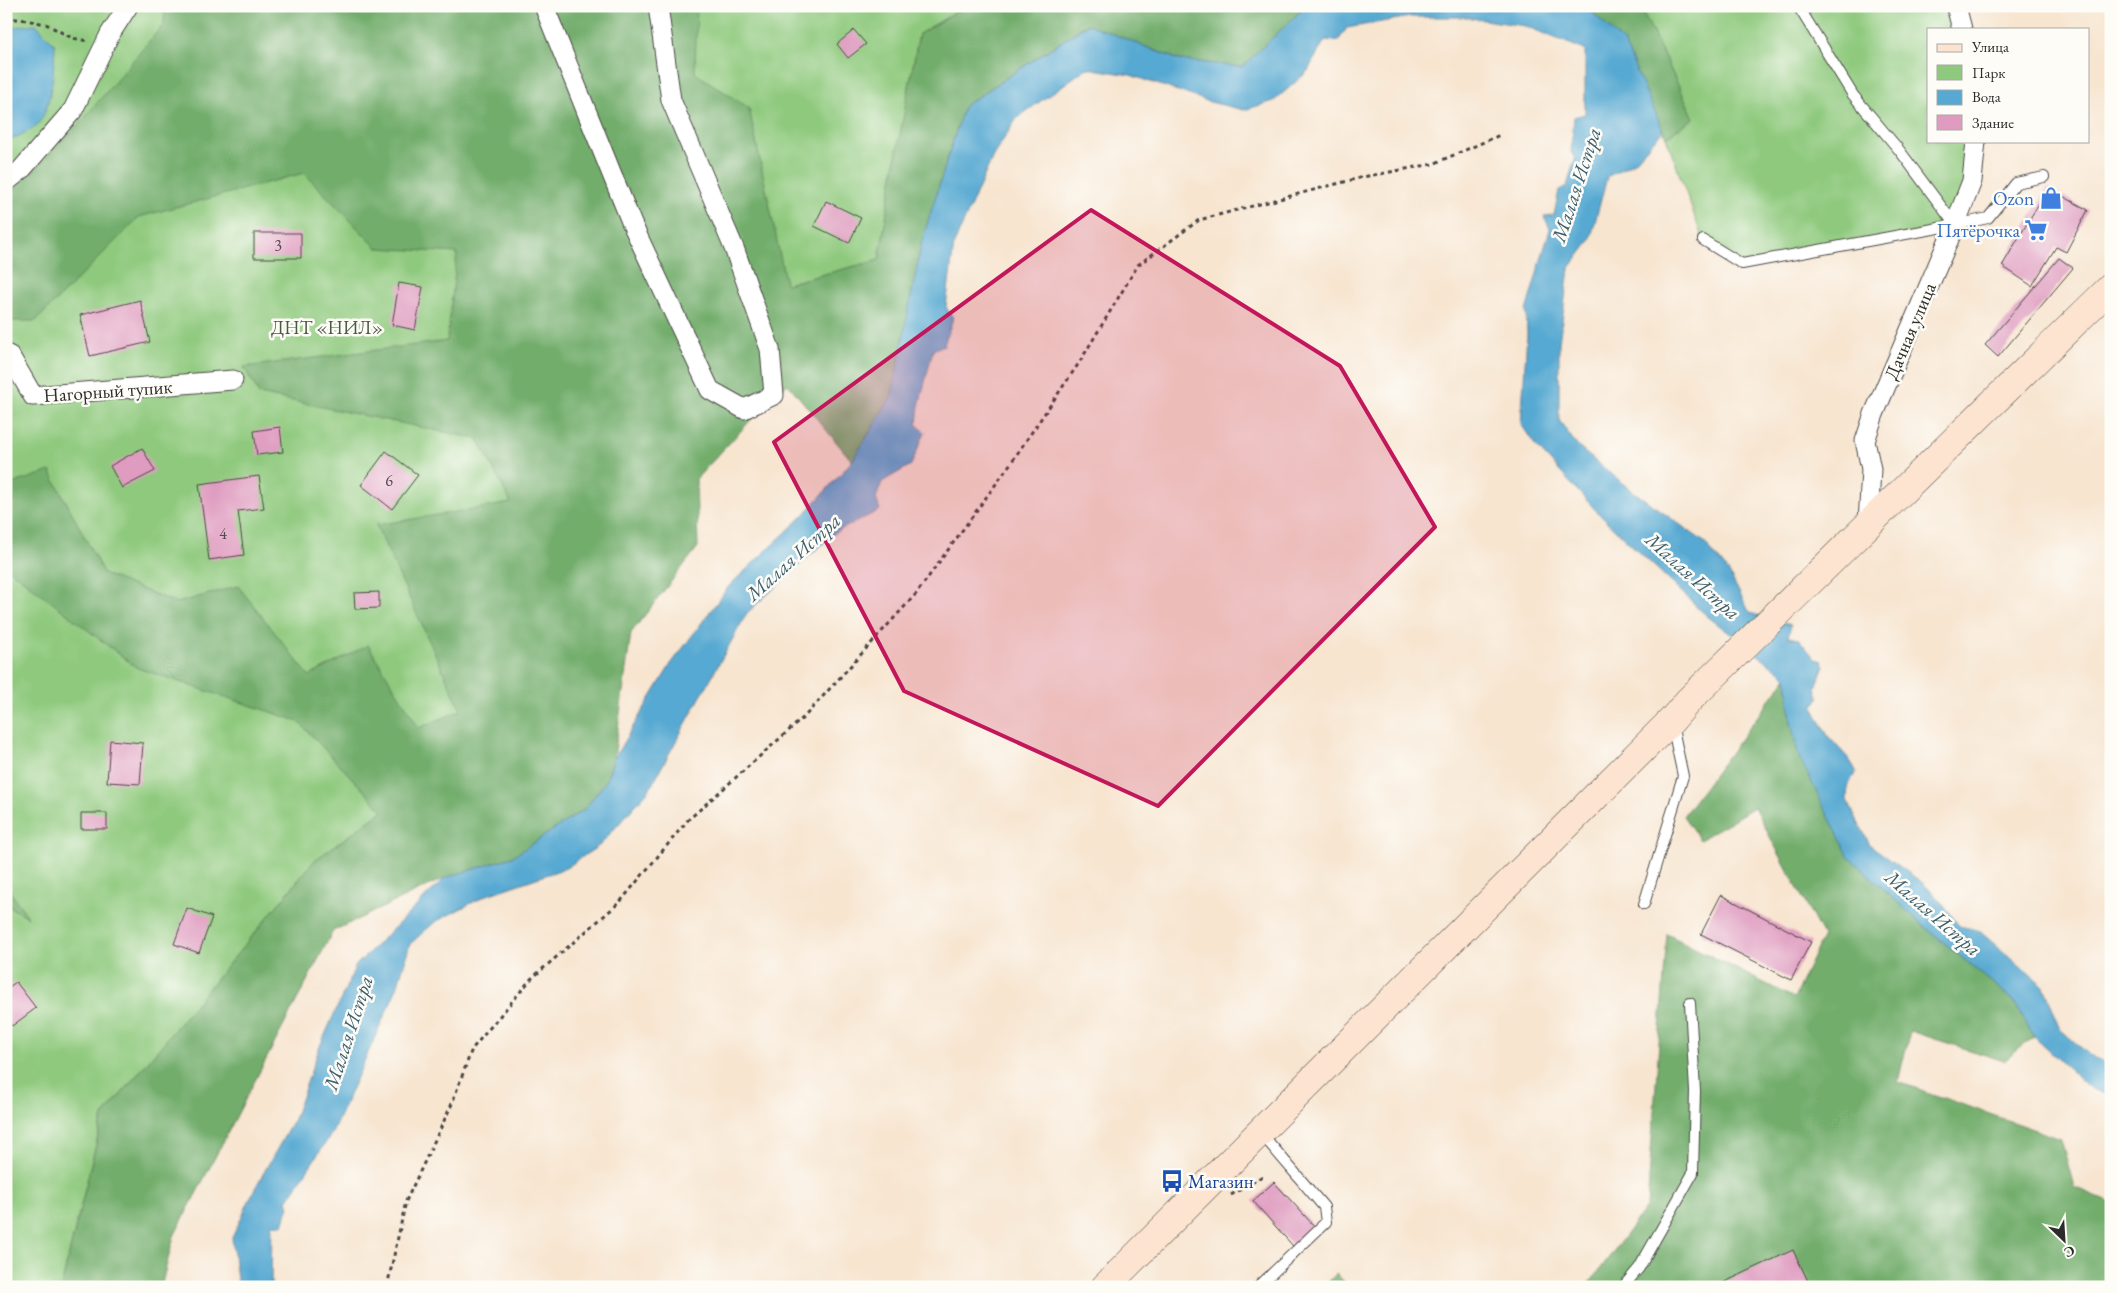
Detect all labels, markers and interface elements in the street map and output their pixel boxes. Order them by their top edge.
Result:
legend [1927,28,2090,142]
text: Улица [1971,37,2009,56]
text: Парк [1972,63,2005,82]
text: Вода [1972,87,2001,106]
text: Здание [1972,113,2014,132]
water label: Малая Истра [1545,125,1607,246]
shop icon: Ozon [2038,185,2064,211]
place label: Ozon [1993,186,2034,211]
supermarket icon: Пятёрочка [2023,217,2049,243]
place label: Пятёрочка [1936,218,2020,243]
house number: 3 [274,235,282,256]
street label: Дачная улица [1878,278,1942,383]
park label: ДНТ «НИЛ» [271,315,383,340]
street label: Нагорный тупик [43,374,173,408]
house number: 6 [385,470,393,491]
water label: Малая Истра [739,508,846,607]
house number: 4 [219,523,227,544]
water label: Малая Истра [1639,526,1746,625]
water label: Малая Истра [1879,864,1986,962]
water label: Малая Истра [317,973,379,1094]
bus stop icon: Магазин [1159,1168,1185,1194]
place label: Магазин [1188,1169,1254,1194]
north arrow [2040,1216,2090,1266]
text: С [2061,1242,2078,1262]

